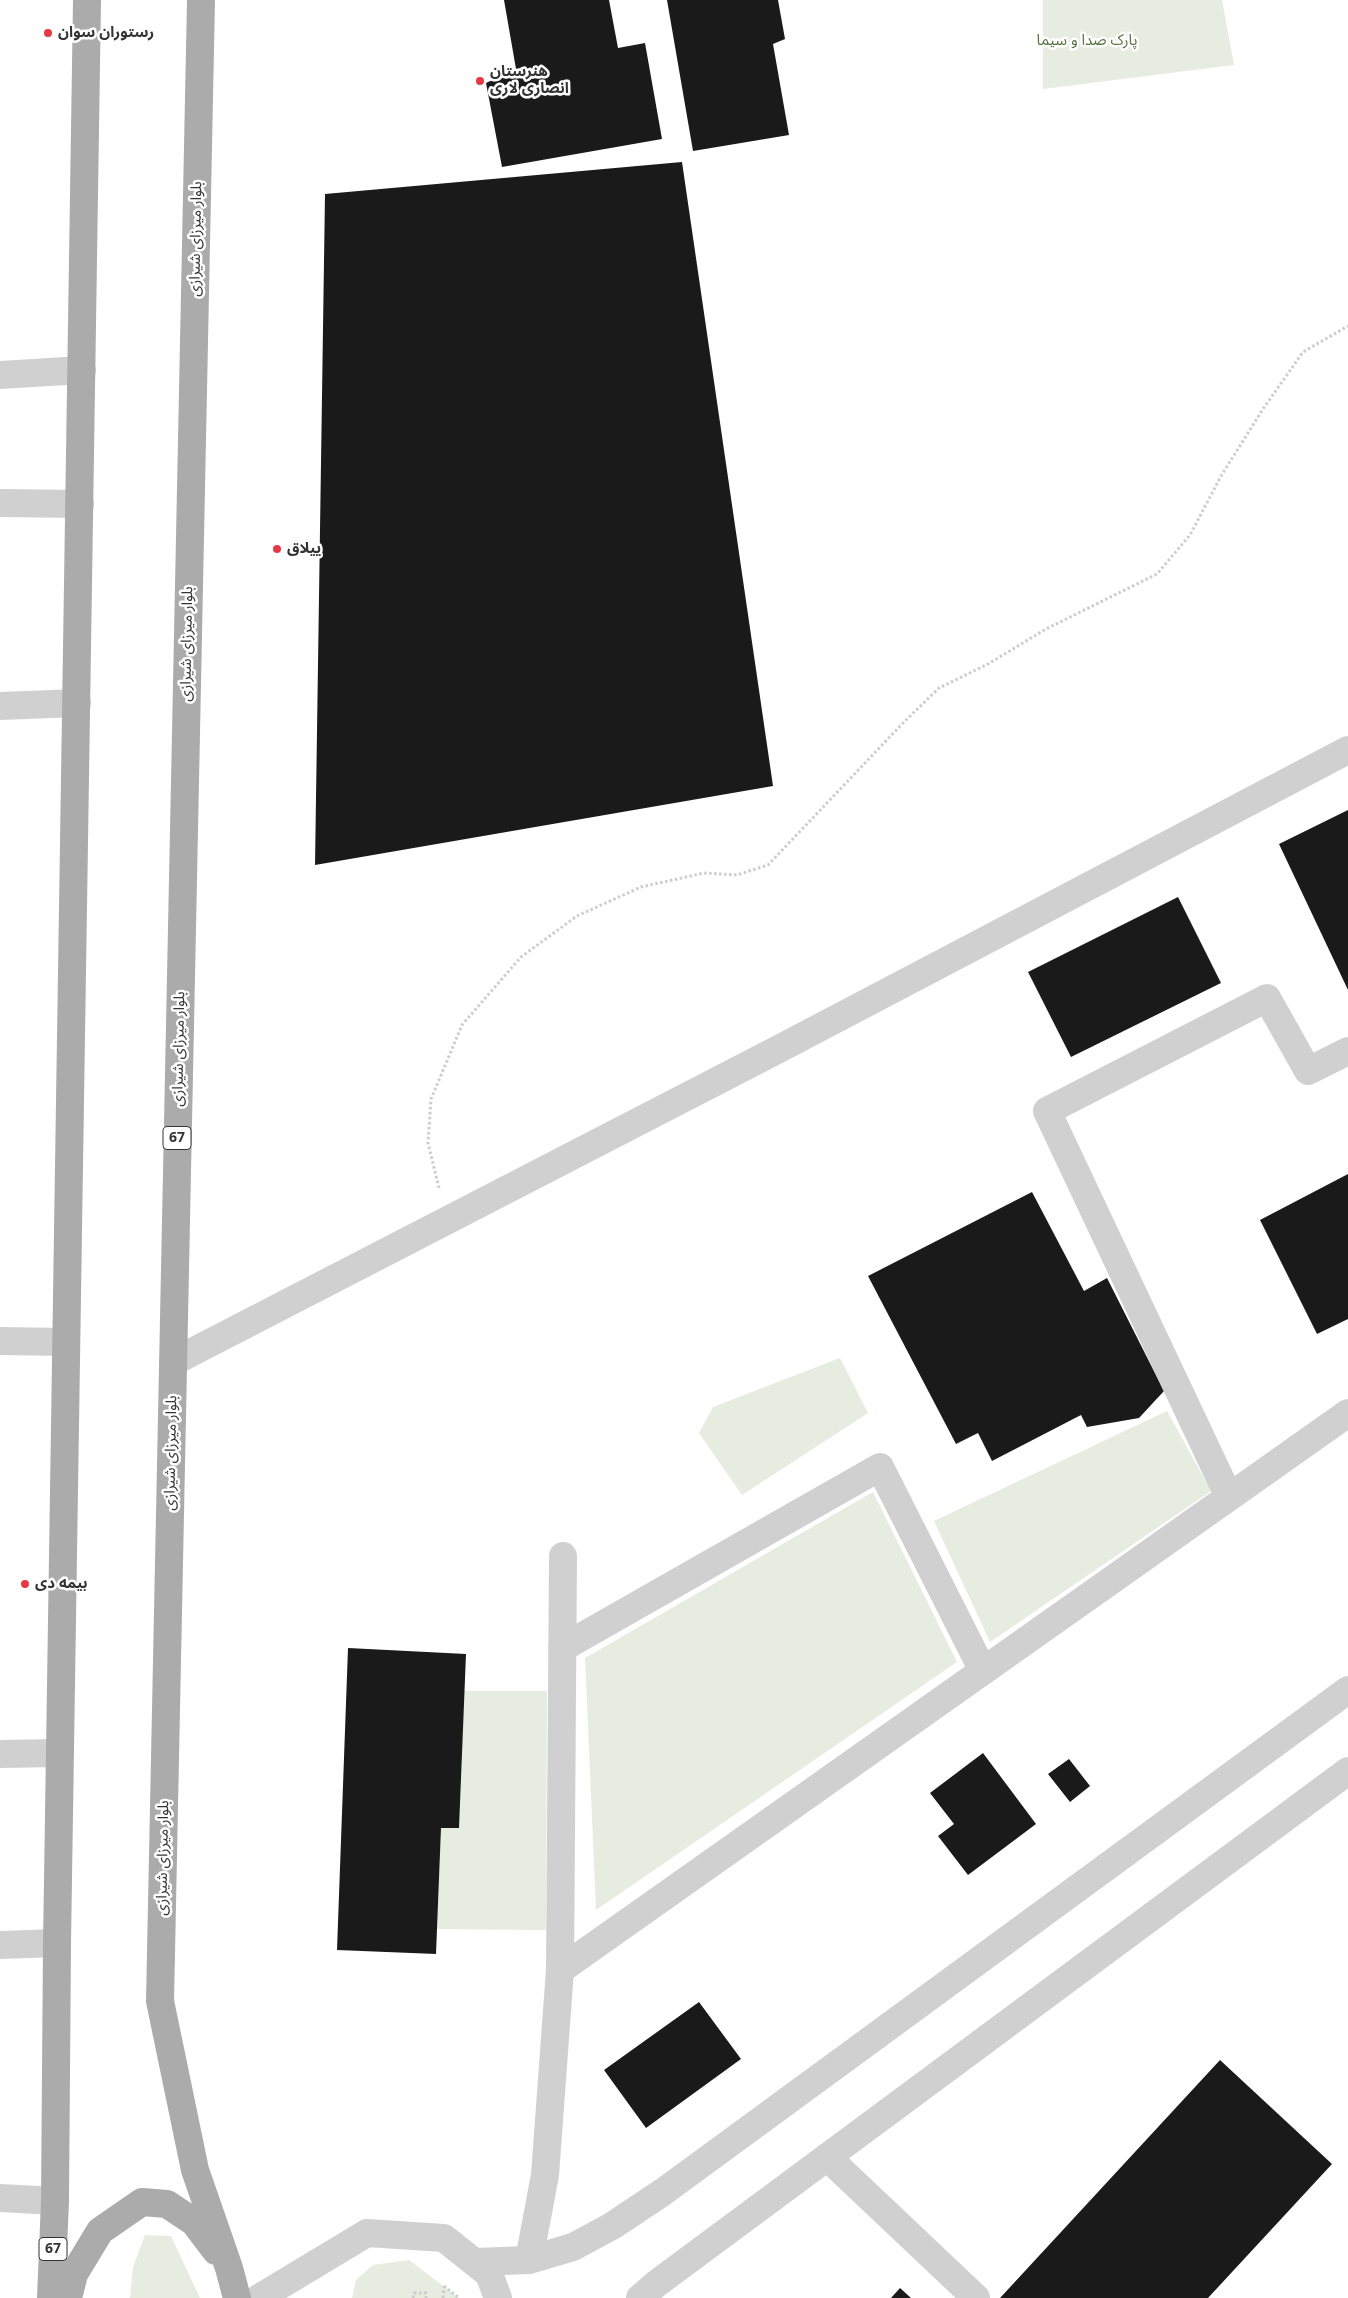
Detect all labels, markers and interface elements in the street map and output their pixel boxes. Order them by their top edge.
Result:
place label: رستوران سوان [58,24,154,42]
marker: رستوران سوان [42,27,54,39]
park label: پارک صدا و سیما [1037,32,1137,50]
place label: هنرستان انصاری لاری [490,63,569,98]
marker: هنرستان انصاری لاری [474,75,486,87]
street label: بلوار میرزای شیرازی [186,181,206,297]
place label: ییلاق [287,540,321,558]
marker: ییلاق [271,543,283,555]
street label: بلوار میرزای شیرازی [177,586,197,702]
street label: بلوار میرزای شیرازی [169,991,189,1107]
road number: 67 [163,1126,191,1150]
street label: بلوار میرزای شیرازی [161,1395,181,1511]
place label: بیمه دی [35,1575,88,1593]
marker: بیمه دی [19,1578,31,1590]
street label: بلوار میرزای شیرازی [153,1800,173,1916]
road number: 67 [39,2238,67,2260]

